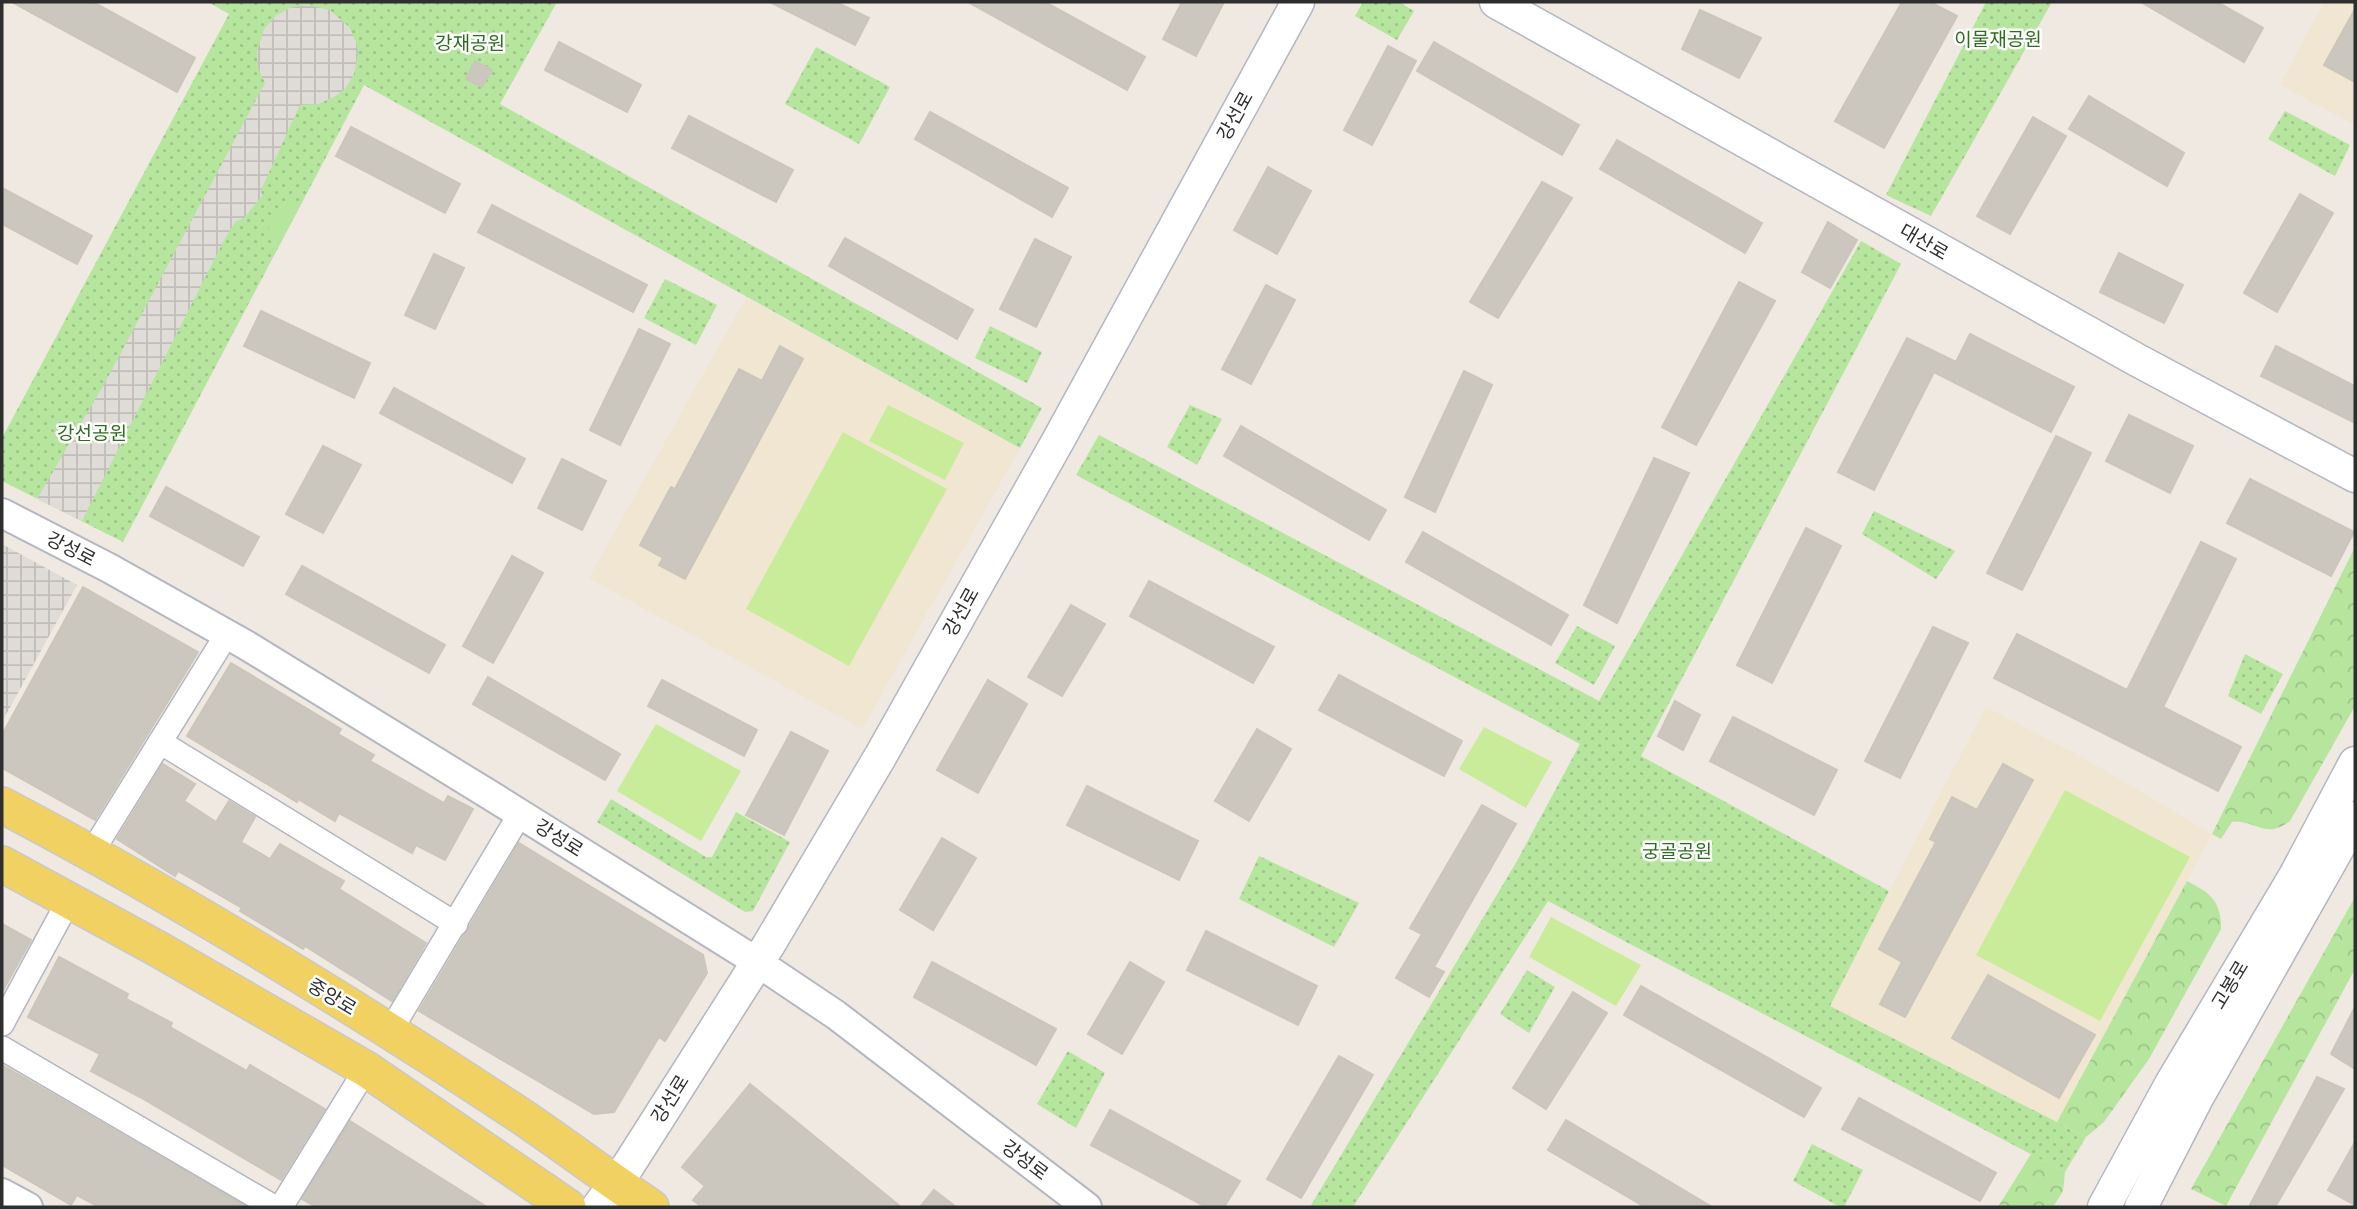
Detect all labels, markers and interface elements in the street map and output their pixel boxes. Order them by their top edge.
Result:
park label: 이물재공원 [1954,28,2042,51]
park label: 강재공원 [435,32,505,55]
street label: 강선로 [1212,87,1258,145]
street label: 대산로 [1896,219,1952,265]
park label: 강선공원 [57,422,127,445]
street label: 강성로 [42,527,100,571]
street label: 강선로 [938,583,984,641]
street label: 강성로 [531,814,587,862]
park label: 궁골공원 [1642,840,1712,863]
street label: 고봉로 [2207,957,2253,1013]
street label: 중앙로 [304,974,360,1020]
street label: 강선로 [646,1071,694,1127]
street label: 강성로 [997,1135,1053,1185]

